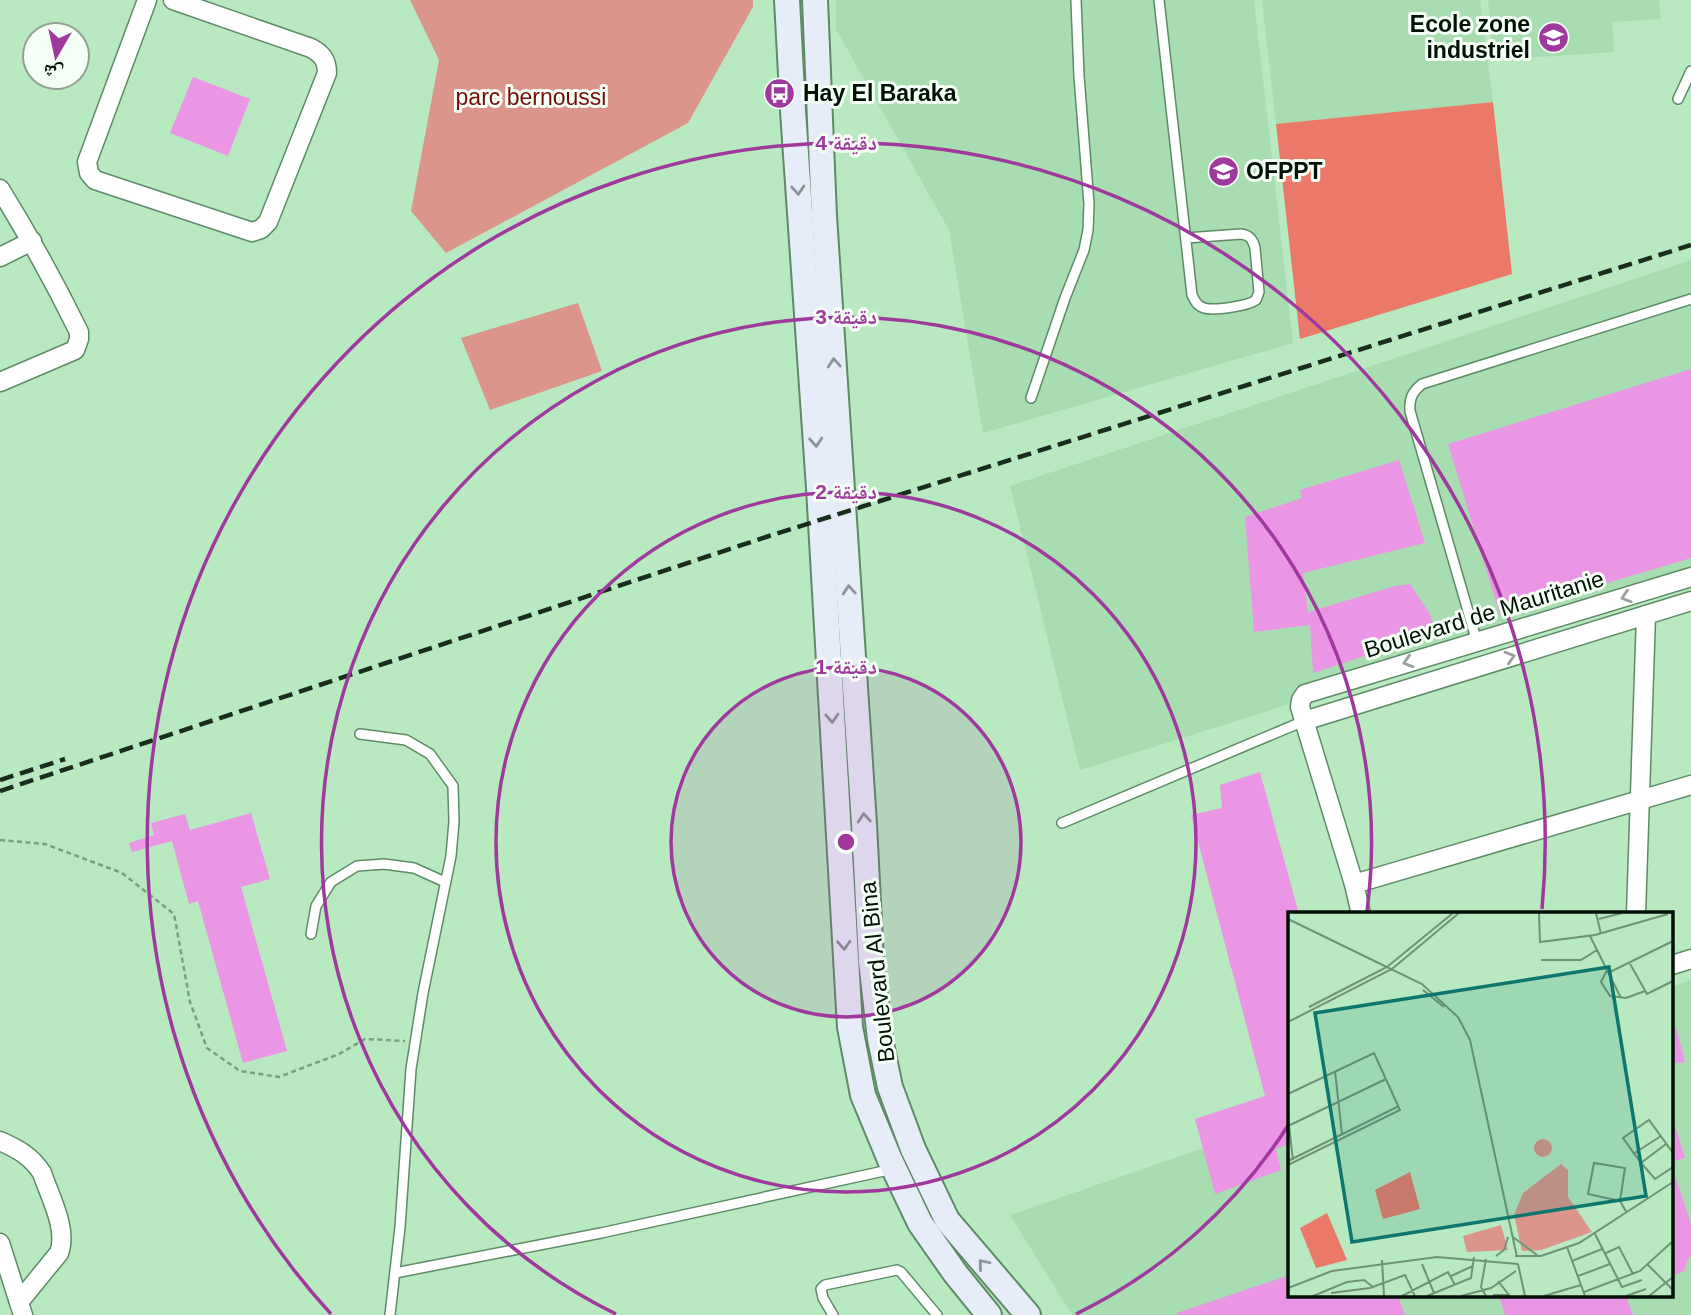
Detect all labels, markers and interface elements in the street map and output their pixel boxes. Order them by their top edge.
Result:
place label: Ecole zone industriel [1410,11,1530,63]
school or university icon: Ecole zone industriel [1536,20,1570,54]
north arrow [21,21,91,91]
text: ش [42,59,65,84]
bus stop icon: Hay El Baraka [763,76,797,110]
place label: Hay El Baraka [803,80,957,106]
park label: parc bernoussi [456,84,606,110]
text: 4 دقيقة [815,131,877,155]
school or university icon: OFPPT [1206,154,1240,188]
place label: OFPPT [1246,158,1323,184]
one-way arrow [790,185,805,196]
text: 3 دقيقة [815,305,877,329]
one-way arrow [826,358,841,369]
one-way arrow [808,437,823,448]
text: 2 دقيقة [815,480,877,504]
street label: Boulevard de Mauritanie [1361,565,1607,663]
one-way arrow [841,585,856,596]
one-way arrow [1620,589,1633,603]
one-way arrow [1503,651,1515,666]
one-way arrow [1402,654,1414,669]
text: 1 دقيقة [815,655,877,679]
one-way arrow [825,713,840,724]
one-way arrow [856,812,871,823]
centre of rings [834,830,858,854]
street label: Boulevard Al Bina [855,880,899,1064]
inset map [1288,912,1674,1298]
one-way arrow [837,940,852,951]
one-way arrow [979,1259,991,1272]

